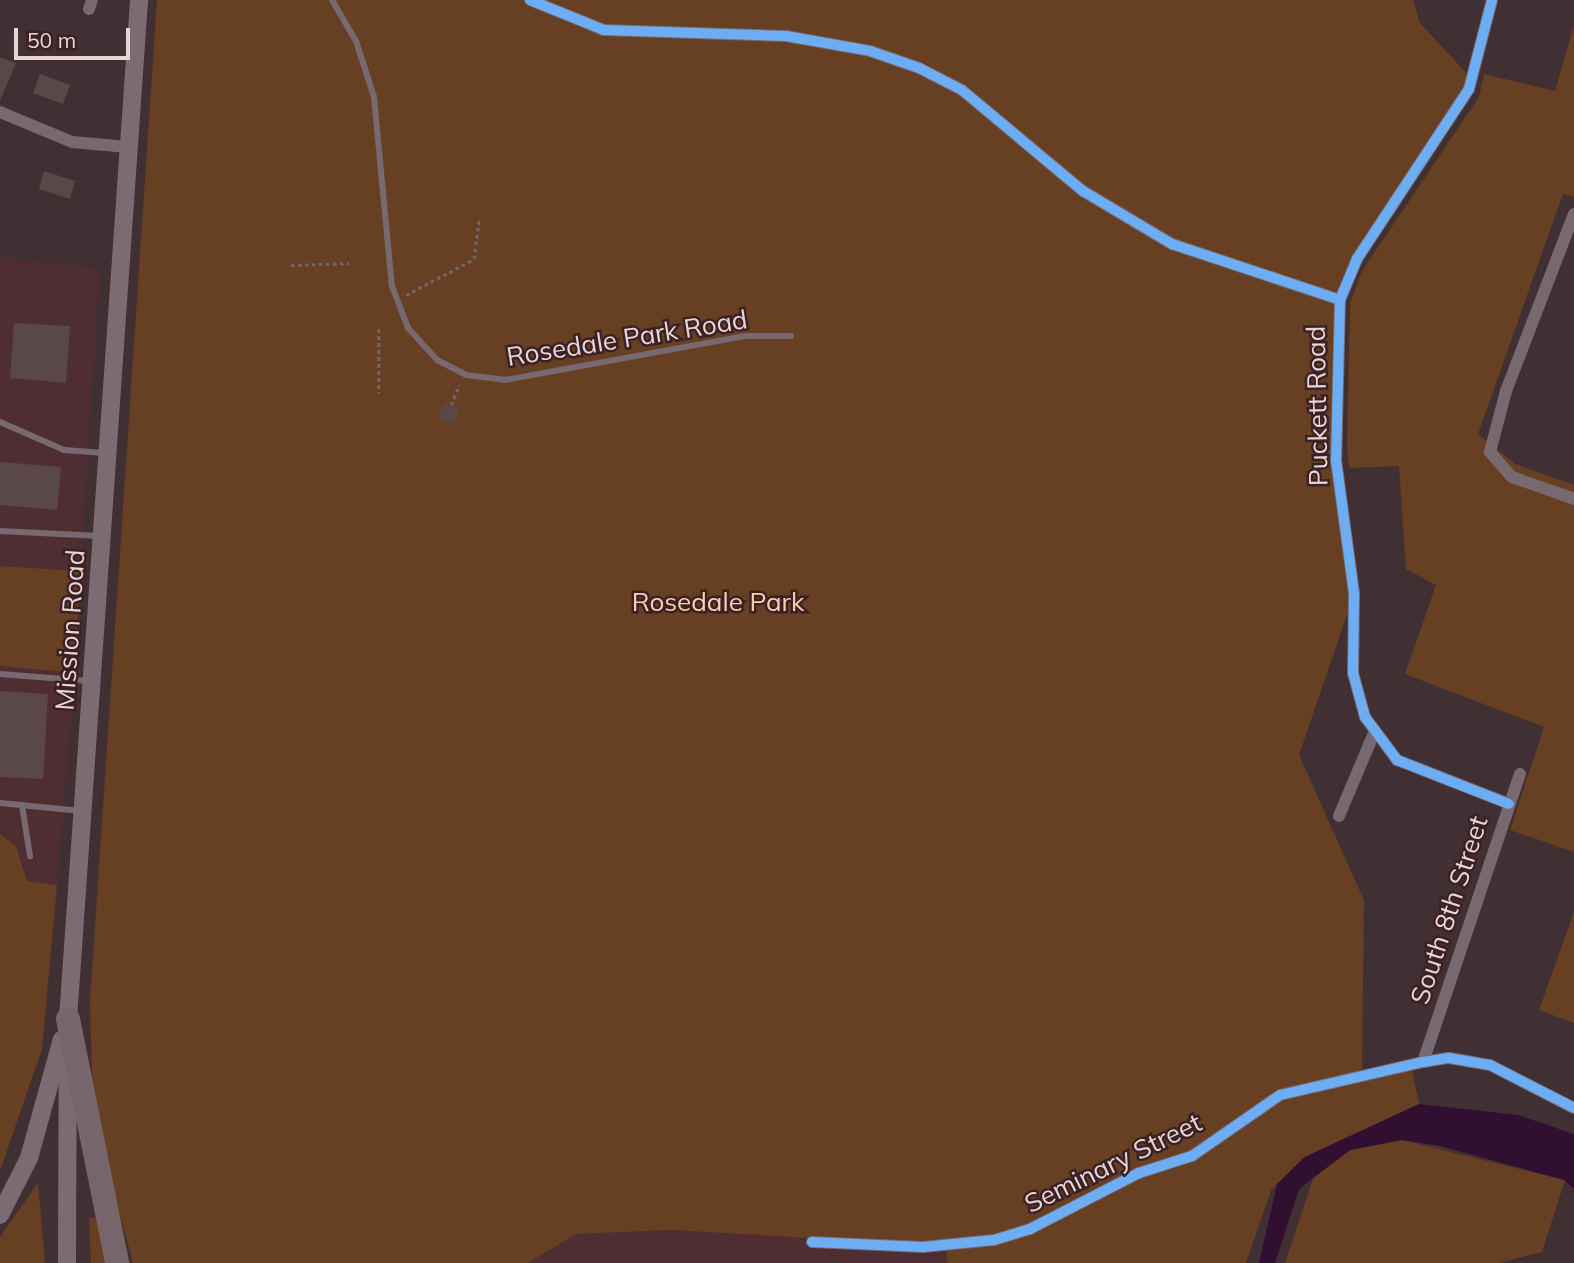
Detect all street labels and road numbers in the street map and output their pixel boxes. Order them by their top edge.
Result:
street label: Rosedale Park Road [504,304,750,372]
street label: Puckett Road [1300,326,1334,486]
street label: Mission Road [49,549,91,711]
street label: South 8th Street [1404,812,1494,1008]
street label: Seminary Street [1019,1107,1207,1219]

